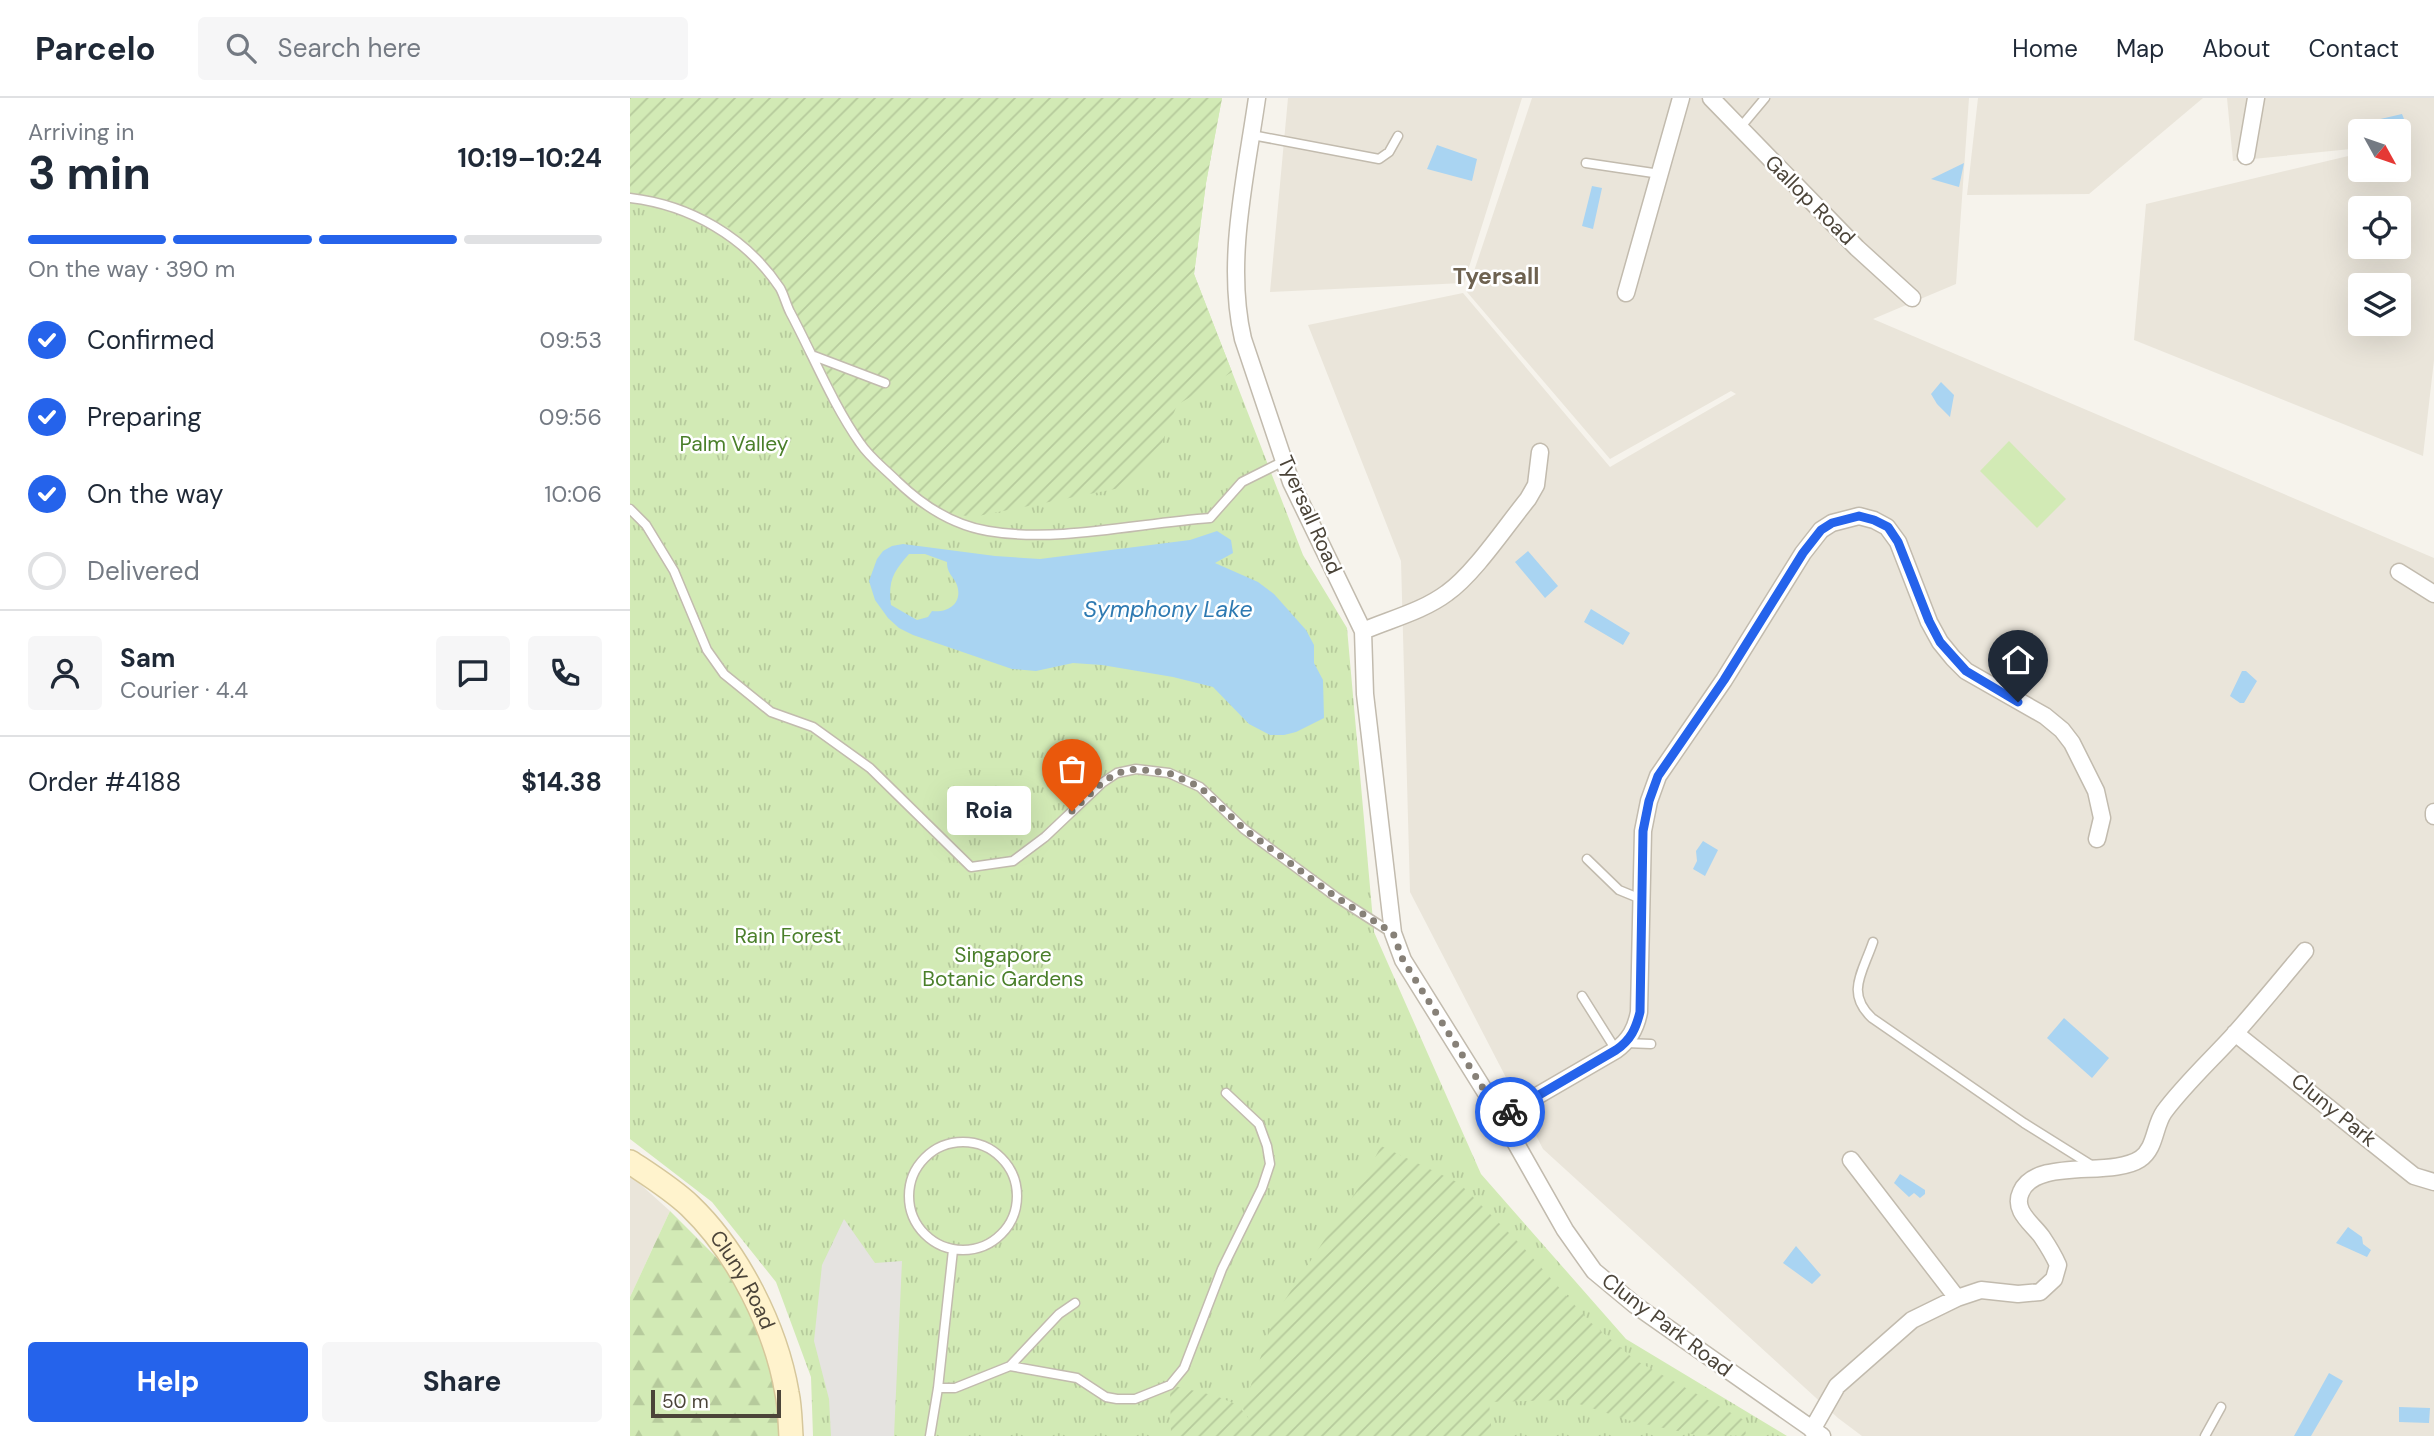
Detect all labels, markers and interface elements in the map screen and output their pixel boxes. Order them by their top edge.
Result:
search box [198,17,688,80]
text: Parcelo [35,27,156,70]
icon: search [222,29,260,67]
text: Search here [278,31,421,65]
text: Home [2012,33,2078,64]
text: Map [2116,33,2164,64]
text: About [2202,33,2271,64]
text: Contact [2309,33,2399,64]
text: Arriving in [28,117,134,147]
north arrow [2348,119,2412,182]
map controls [2348,119,2411,336]
text: 10:19–10:24 [457,141,602,175]
text: 3 min [28,143,151,203]
street label: Gallop Road [1759,149,1861,251]
button: locate [2348,196,2411,259]
text: On the way · 390 m [28,254,235,284]
district label: Tyersall [1453,261,1539,291]
button: layers [2348,273,2411,336]
icon: check [28,321,66,359]
text: Confirmed [87,323,214,357]
text: 09:53 [540,325,602,355]
icon: check [28,398,66,436]
text: Preparing [87,400,202,434]
text: 09:56 [539,402,602,432]
park label: Palm Valley [680,430,789,458]
street label: Tyersall Road [1271,451,1349,579]
icon: check [28,475,66,513]
text: On the way [87,477,223,511]
text: 10:06 [544,479,602,509]
text: Delivered [87,554,200,588]
water label: Symphony Lake [1084,594,1253,624]
pin [1988,630,2048,702]
button: person [28,636,102,710]
button: chat [436,636,510,710]
button: phone [528,636,602,710]
text: Sam [120,641,175,675]
icon: home [1999,641,2037,679]
text: Courier · 4.4 [120,675,248,705]
pin [1042,739,1102,811]
icon: bag [1053,750,1091,788]
text: Order #4188 [28,765,181,799]
text: $14.38 [521,765,602,799]
callout: Roia [946,786,1030,836]
text: Roia [965,795,1013,825]
park label: Rain Forest [734,922,842,950]
park label: Singapore Botanic Gardens [922,941,1084,993]
street label: Cluny Park [2285,1067,2383,1153]
courier [1475,1077,1545,1147]
icon: bike [1491,1093,1529,1131]
street label: Cluny Road [703,1225,782,1334]
street label: Cluny Park Road [1596,1267,1738,1383]
button: Help [28,1342,308,1422]
button: Share [322,1342,602,1422]
scale bar [651,1387,780,1419]
text: 50 m [662,1389,709,1414]

